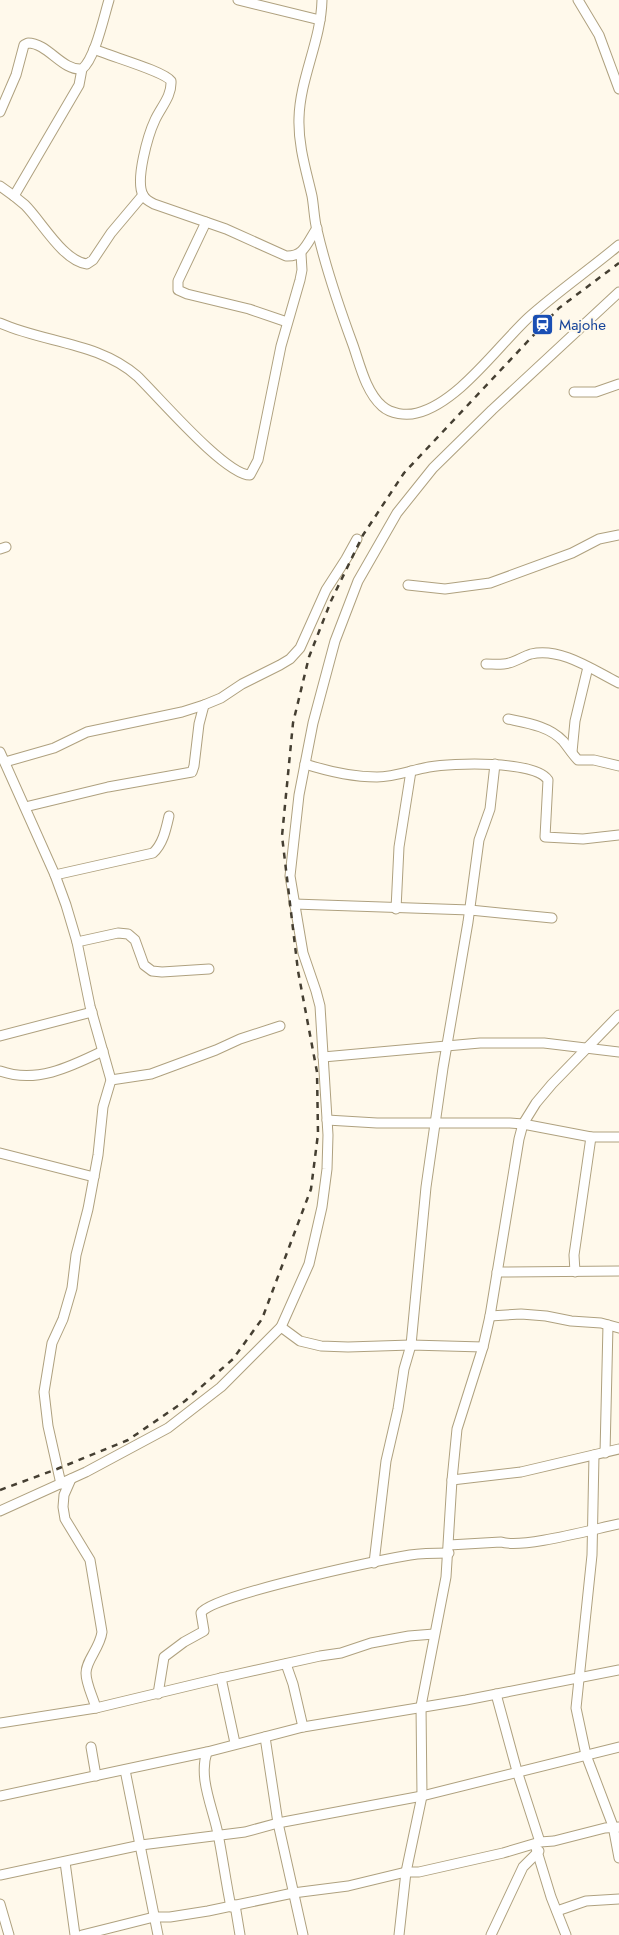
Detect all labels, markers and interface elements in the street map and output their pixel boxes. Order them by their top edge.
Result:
station icon: Majohe [531,313,555,337]
place label: Majohe [559,314,606,336]

